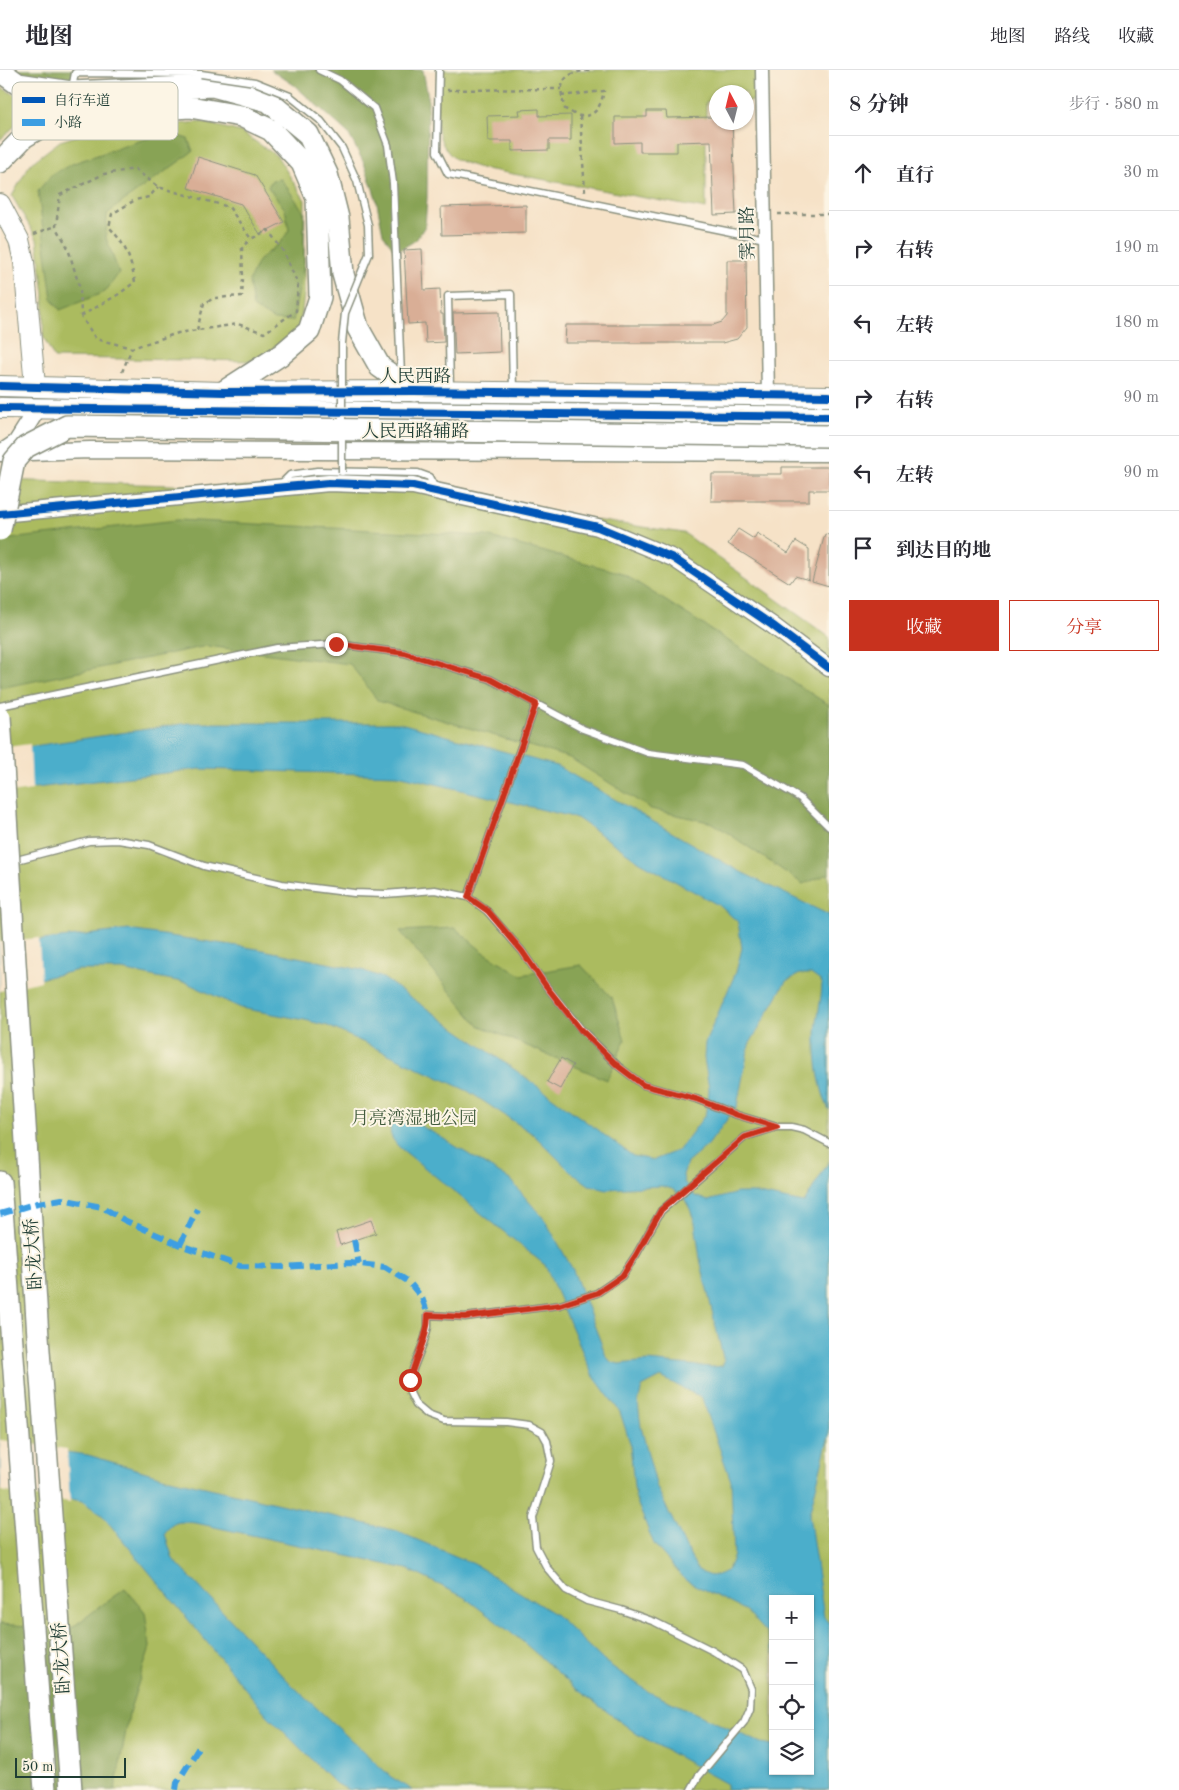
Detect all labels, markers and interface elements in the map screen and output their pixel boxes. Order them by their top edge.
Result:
text: 地图 [25,26,73,50]
text: 地图 [990,28,1026,46]
text: 路线 [1054,28,1090,46]
text: 收藏 [1118,28,1154,46]
legend [12,82,178,140]
north arrow [709,85,754,130]
text: 自行车道 [54,93,110,108]
text: 8 分钟 [849,95,909,116]
text: 步行 · 580 m [1069,97,1159,113]
text: 小路 [54,115,82,130]
icon: ahead [849,159,877,187]
text: 30 m [1123,165,1159,181]
text: 直行 [896,167,934,186]
street label: 霁月路 [737,206,757,260]
icon: right [849,234,877,262]
text: 190 m [1114,240,1159,256]
text: 右转 [896,242,934,261]
icon: left [849,309,877,337]
text: 180 m [1114,315,1159,331]
text: 左转 [896,317,934,336]
street label: 人民西路 [379,366,451,386]
icon: right [849,384,877,412]
text: 90 m [1123,390,1159,406]
text: 右转 [896,392,934,411]
street label: 人民西路辅路 [361,421,469,441]
icon: left [849,459,877,487]
text: 90 m [1123,465,1159,481]
text: 左转 [896,467,934,486]
icon: arrive [849,534,877,562]
text: 到达目的地 [896,542,991,561]
button: 收藏 [849,600,999,651]
button: 分享 [1009,600,1159,651]
route end [325,633,348,656]
park label: 月亮湾湿地公园 [351,1108,477,1128]
street label: 卧龙大桥 [21,1217,45,1291]
route start [399,1369,422,1392]
map controls [769,1595,814,1775]
button: + [769,1595,814,1640]
street label: 卧龙大桥 [49,1621,73,1695]
button: − [769,1640,814,1685]
button: locate [769,1685,814,1730]
button: layers [769,1730,814,1775]
scale bar [15,1755,126,1778]
text: 50 m [22,1760,53,1774]

